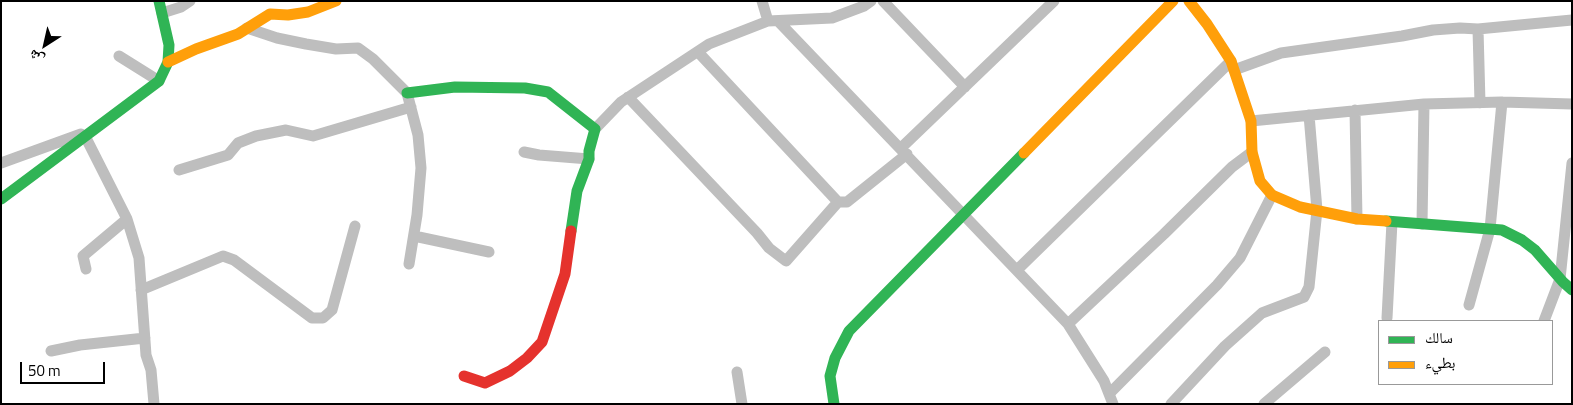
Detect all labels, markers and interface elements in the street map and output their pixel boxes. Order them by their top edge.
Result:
north arrow [20,20,70,70]
text: ش [24,45,48,71]
legend [1378,320,1553,385]
text: سالك [1425,326,1453,349]
text: بطيء [1425,351,1455,374]
scale bar [22,352,108,384]
text: 50 m [28,359,61,382]

